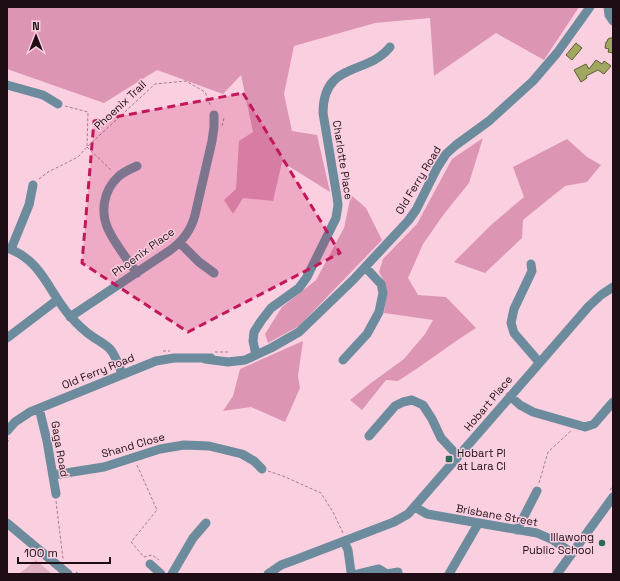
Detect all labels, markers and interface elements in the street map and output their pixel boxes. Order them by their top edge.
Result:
north arrow [16,16,56,56]
text: N [32,19,40,33]
street label: Phoenix Trail [91,77,149,133]
street label: Charlotte Place [330,119,356,201]
street label: Old Ferry Road [392,143,444,217]
street label: Phoenix Place [109,225,177,279]
street label: Old Ferry Road [60,350,136,392]
street label: Hobart Place [461,372,515,434]
street label: Gaga Road [48,420,72,478]
street label: Shand Close [100,429,166,461]
place label: Hobart Pl at Lara Cl [457,446,506,473]
marker: Hobart Pl at Lara Cl [444,454,454,464]
street label: Brisbane Street [455,501,539,529]
place label: Illawong Public School [522,530,594,557]
marker: Illawong Public School [597,538,607,548]
scale bar [18,539,110,565]
text: 100 m [24,545,58,561]

